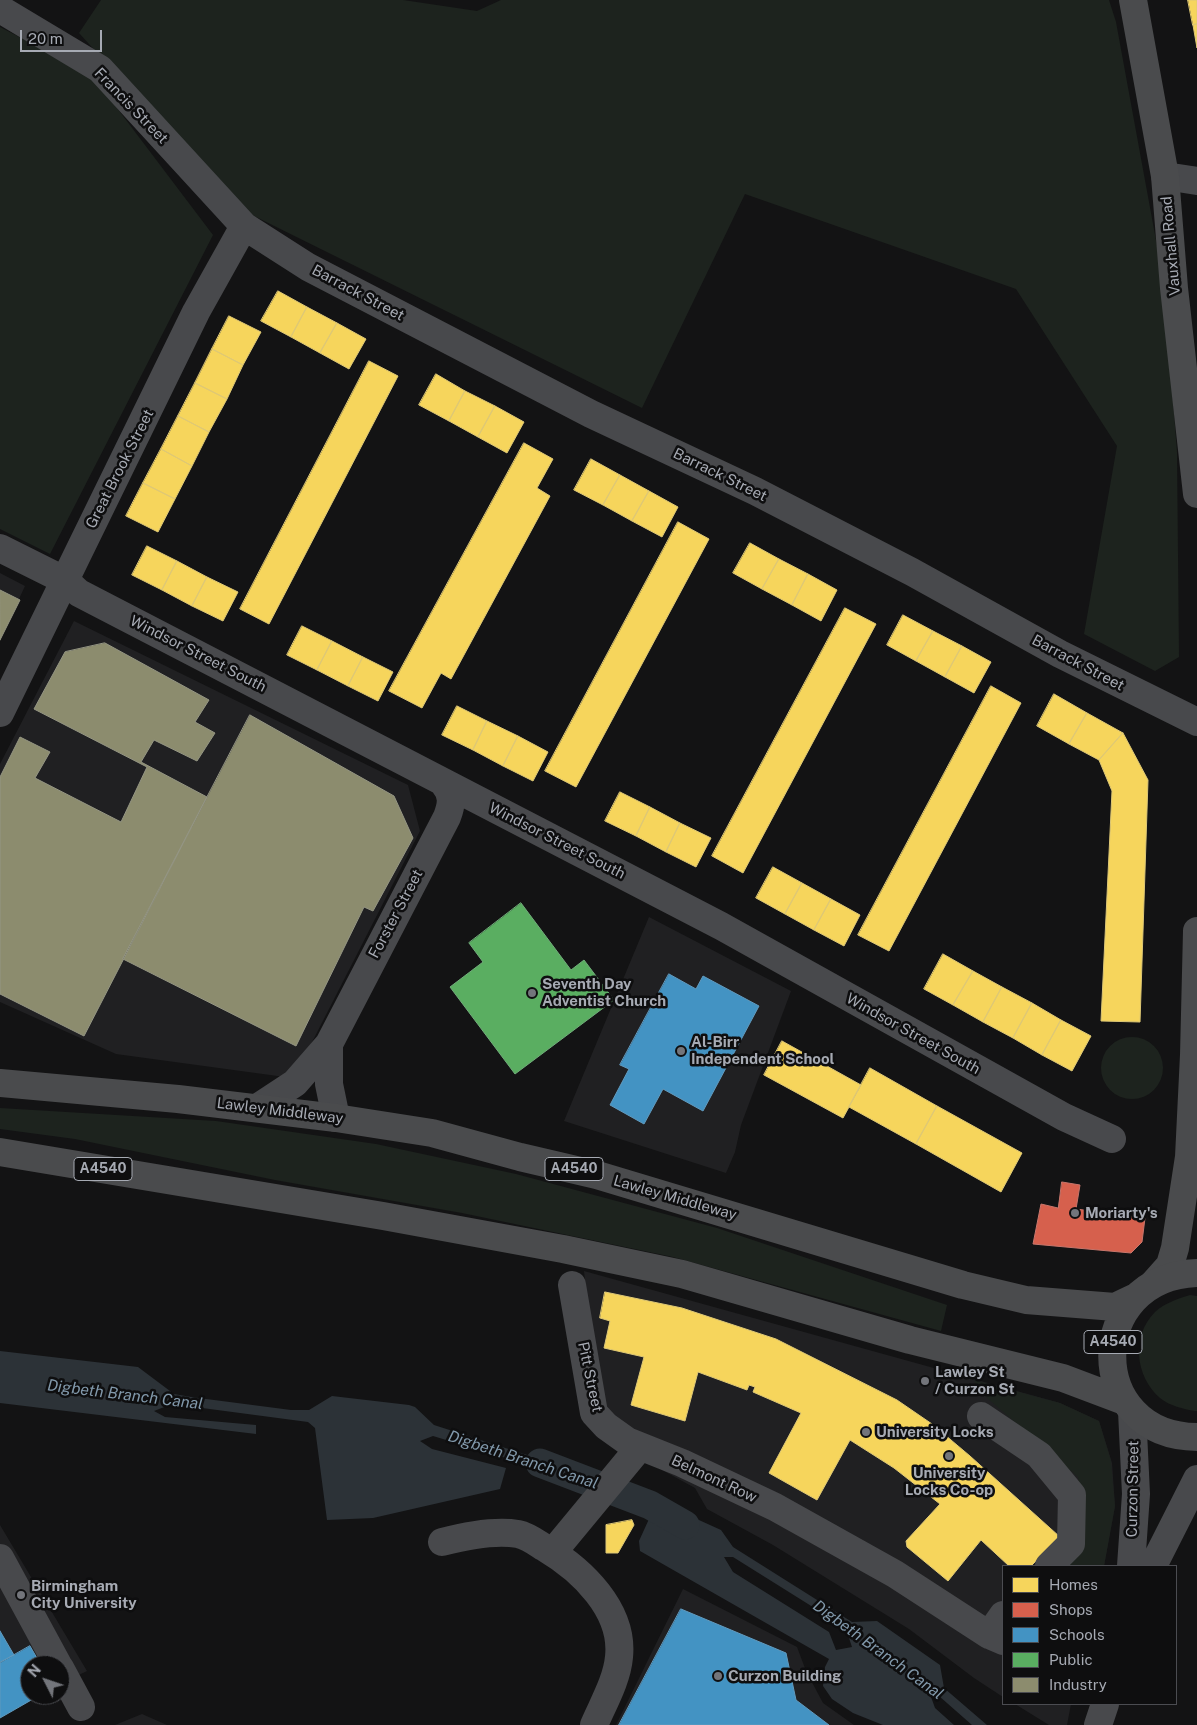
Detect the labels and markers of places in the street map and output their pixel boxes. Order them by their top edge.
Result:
place label: Seventh Day Adventist Church [542,975,666,1010]
marker: Seventh Day Adventist Church [526,987,538,999]
place label: Al-Birr Independent School [691,1033,835,1068]
marker: Al-Birr Independent School [675,1045,687,1057]
place label: Moriarty's [1085,1204,1158,1222]
marker: Moriarty's [1069,1207,1081,1219]
place label: Lawley St / Curzon St [935,1363,1015,1398]
marker: Lawley St / Curzon St [919,1375,931,1387]
place label: University Locks [876,1423,994,1441]
marker: University Locks [860,1426,872,1438]
marker: University Locks Co-op [943,1450,955,1462]
place label: University Locks Co-op [905,1464,993,1499]
place label: Birmingham City University [31,1577,137,1612]
marker: Birmingham City University [15,1589,27,1601]
place label: Curzon Building [728,1667,842,1685]
marker: Curzon Building [712,1670,724,1682]

